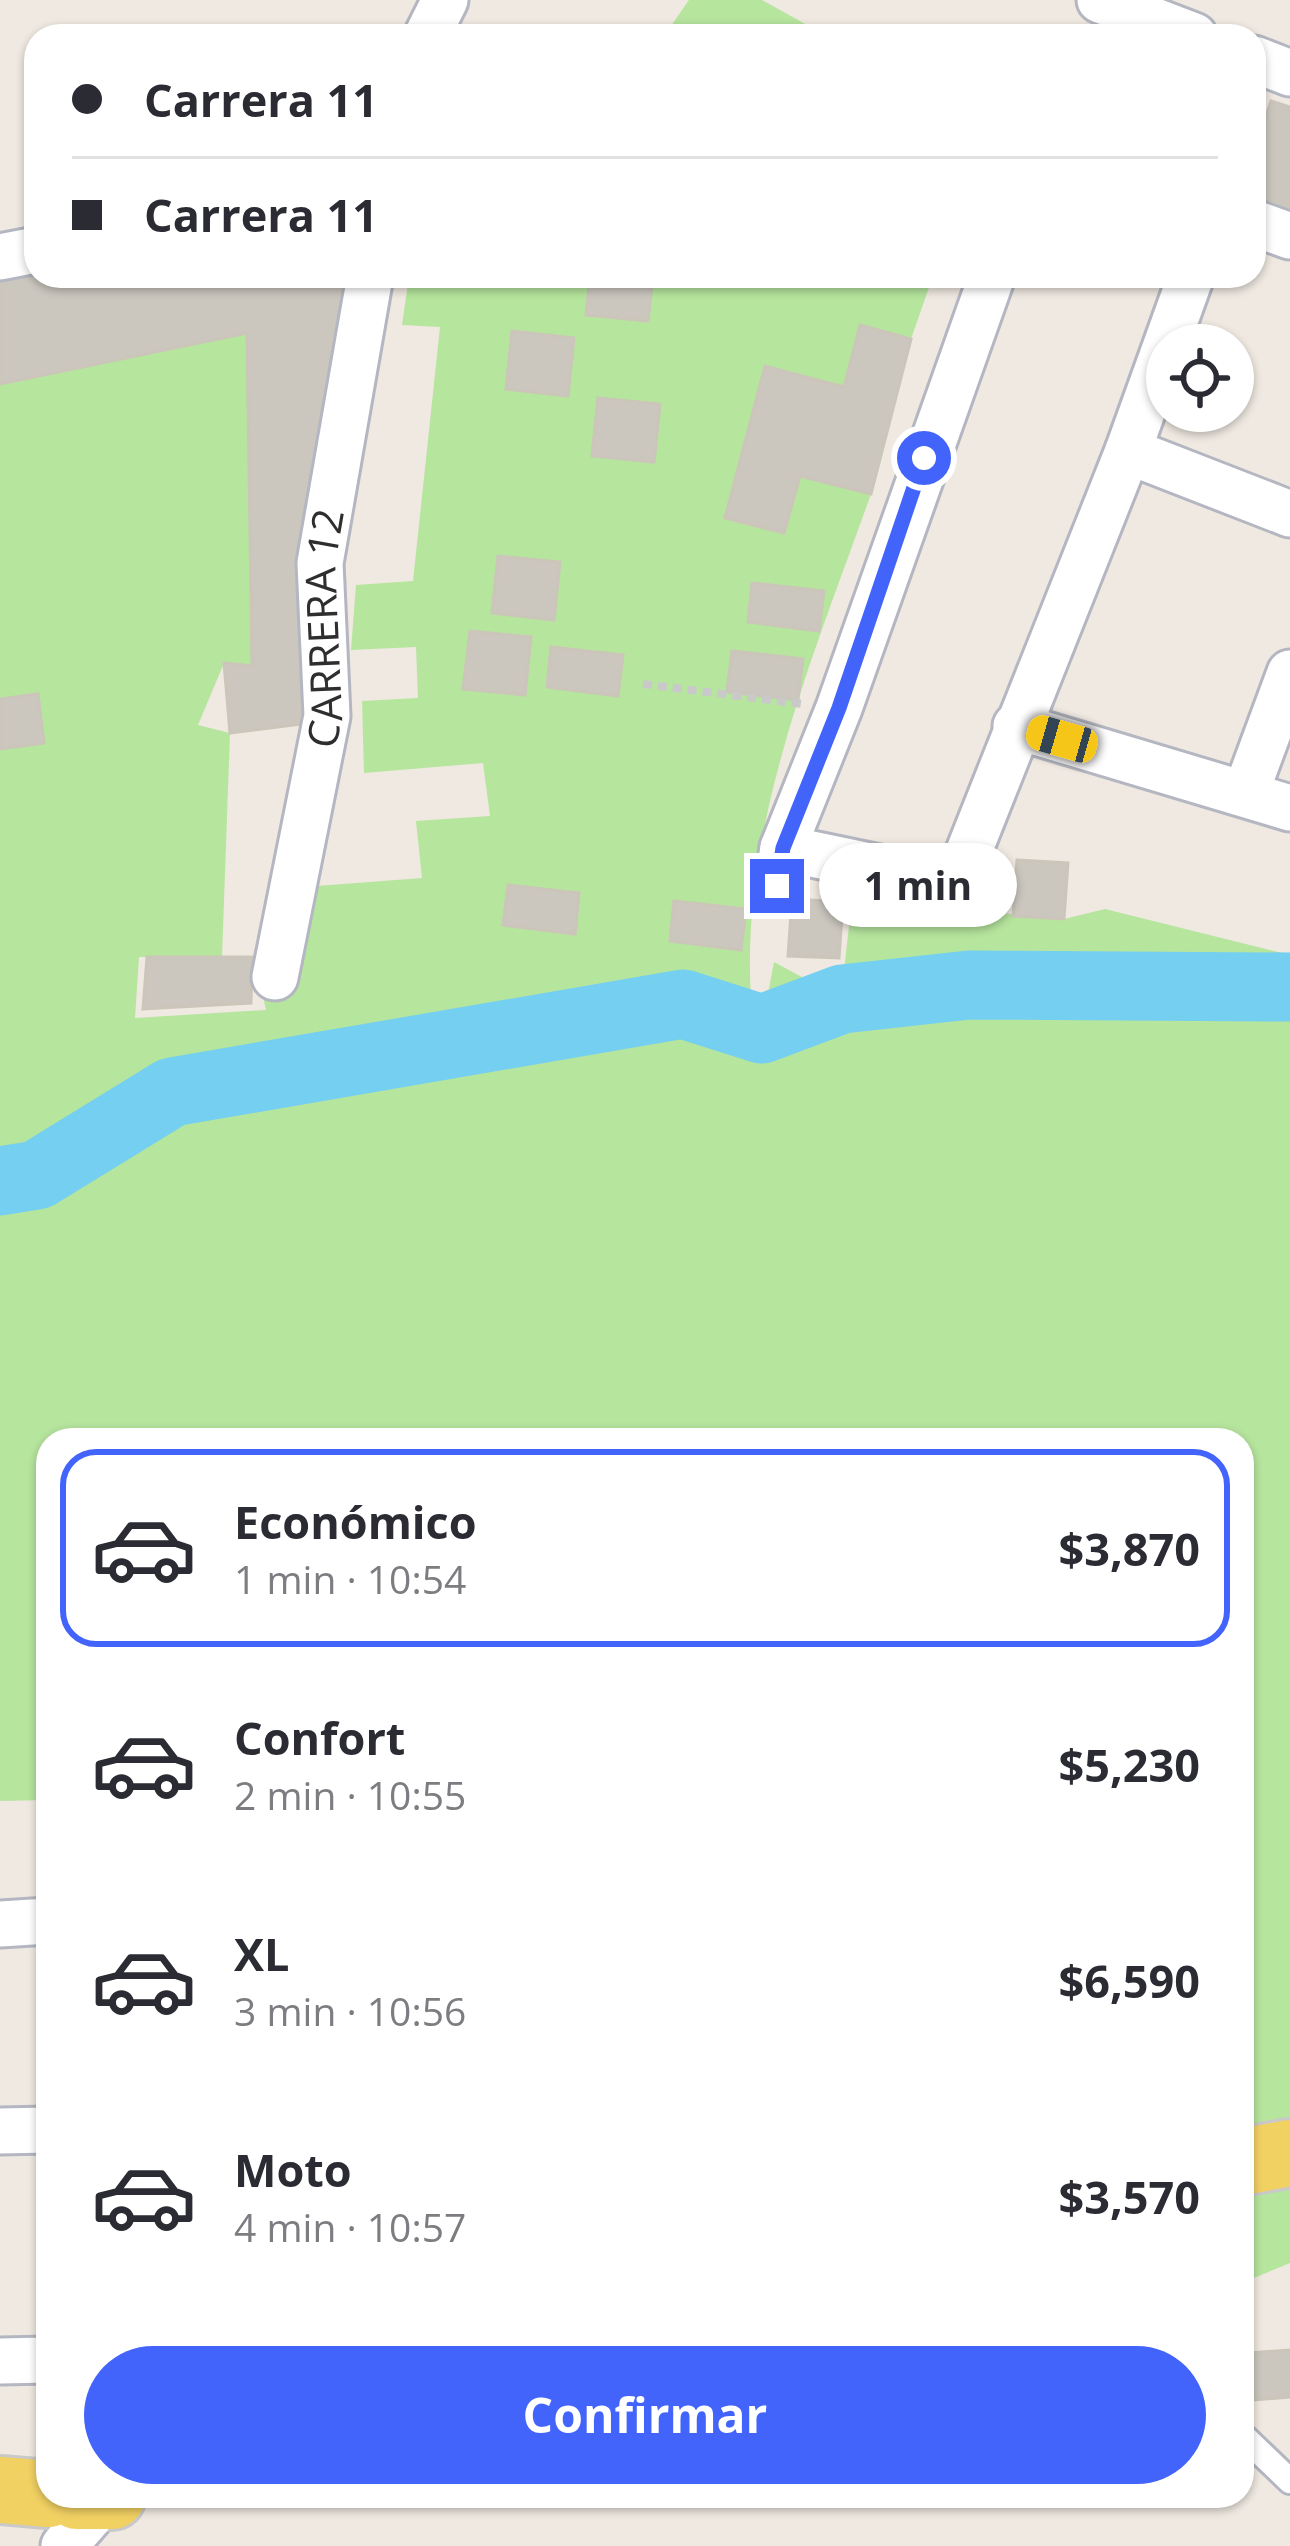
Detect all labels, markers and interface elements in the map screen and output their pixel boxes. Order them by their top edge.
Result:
text: Carrera 11 [144,69,378,130]
text: Carrera 11 [144,184,378,245]
map controls [1146,324,1254,432]
button: locate [1146,324,1254,432]
route start [897,431,951,485]
street label: CARRERA 12 [290,504,356,753]
car [1022,712,1102,766]
callout: 1 min [819,844,1017,928]
text: 1 min [864,858,972,911]
route end [750,859,804,913]
text: Económico [234,1491,477,1552]
icon: car [90,1494,198,1602]
text: $3,870 [1059,1518,1200,1579]
text: 1 min · 10:54 [234,1552,466,1605]
text: Confort [234,1707,405,1768]
icon: car [90,1710,198,1818]
text: $5,230 [1059,1734,1200,1795]
text: 2 min · 10:55 [234,1768,466,1821]
text: XL [234,1923,289,1984]
icon: car [90,1926,198,2034]
text: $6,590 [1059,1950,1200,2011]
text: 3 min · 10:56 [234,1984,466,2037]
text: Moto [234,2139,352,2200]
icon: car [90,2142,198,2250]
text: $3,570 [1059,2166,1200,2227]
text: 4 min · 10:57 [234,2200,466,2253]
button: Confirmar [84,2346,1206,2484]

